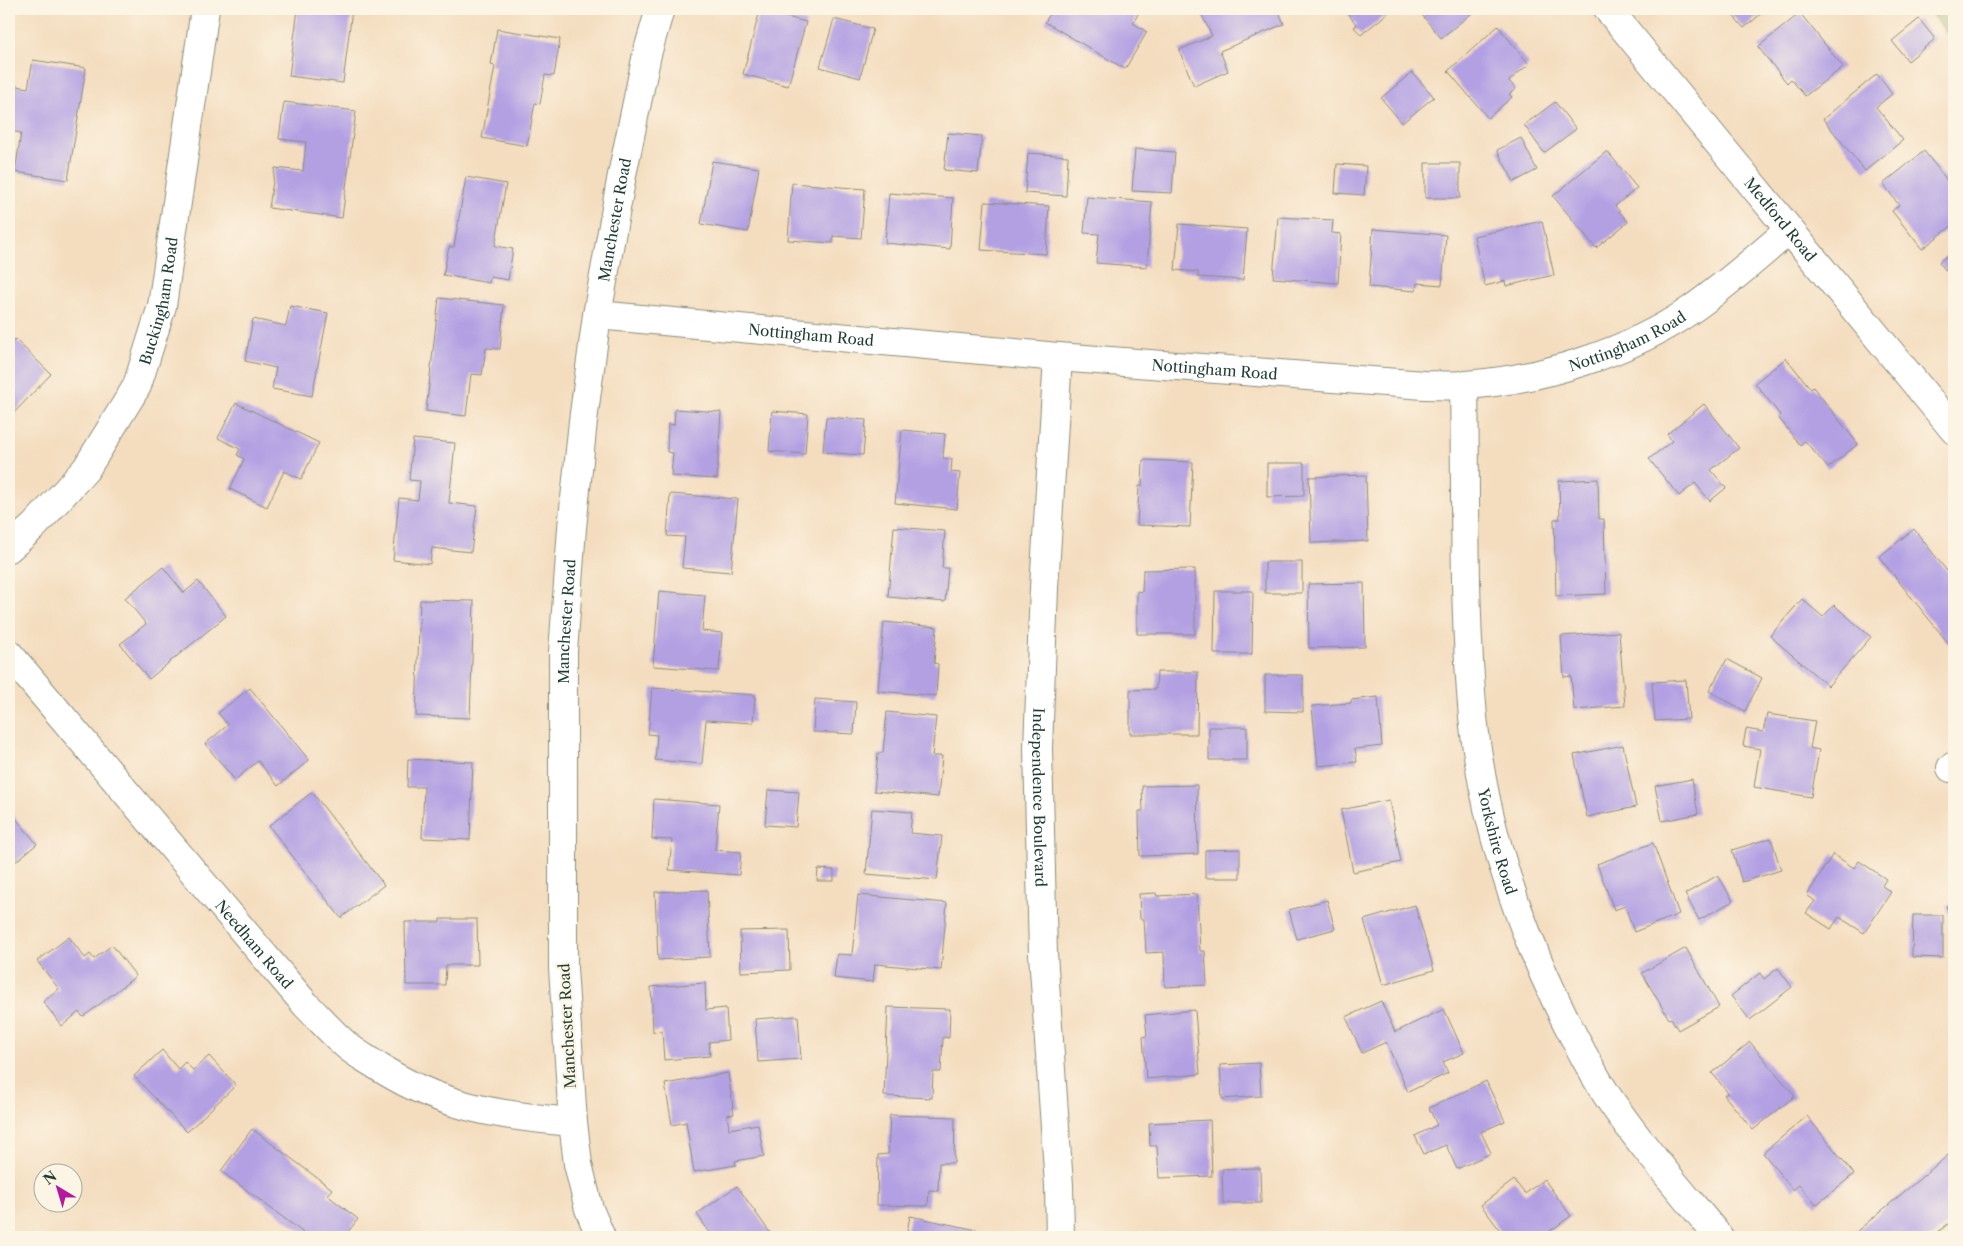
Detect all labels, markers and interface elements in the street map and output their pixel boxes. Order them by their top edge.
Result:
street label: Manchester Road [594,156,635,283]
street label: Medford Road [1741,173,1821,265]
street label: Buckingham Road [135,236,181,367]
street label: Nottingham Road [1566,307,1689,375]
street label: Nottingham Road [747,319,875,350]
street label: Nottingham Road [1151,355,1278,383]
street label: Manchester Road [554,558,579,684]
street label: Independence Boulevard [1028,707,1051,887]
street label: Yorkshire Road [1474,785,1521,897]
street label: Needham Road [212,896,297,992]
street label: Manchester Road [554,963,580,1089]
north arrow [32,1164,82,1214]
text: N [40,1167,60,1189]

